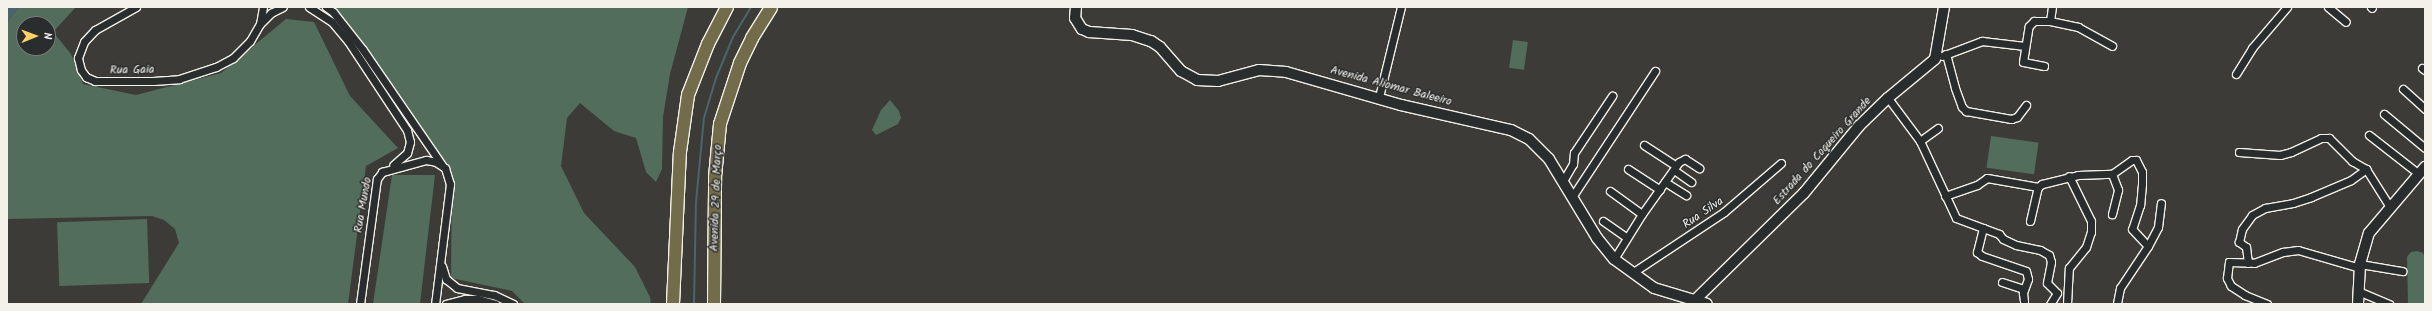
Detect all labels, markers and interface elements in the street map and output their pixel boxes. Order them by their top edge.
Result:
north arrow [16,16,56,56]
text: N [38,32,56,39]
street label: Rua Gaia [110,62,154,78]
street label: Avenida Aliomar Baleeiro [1329,63,1453,109]
street label: Estrada do Coqueiro Grande [1770,94,1874,208]
street label: Avenida 29 de Março [707,144,725,252]
street label: Rua Mundo [351,176,375,234]
street label: Rua Silva [1680,194,1726,232]

